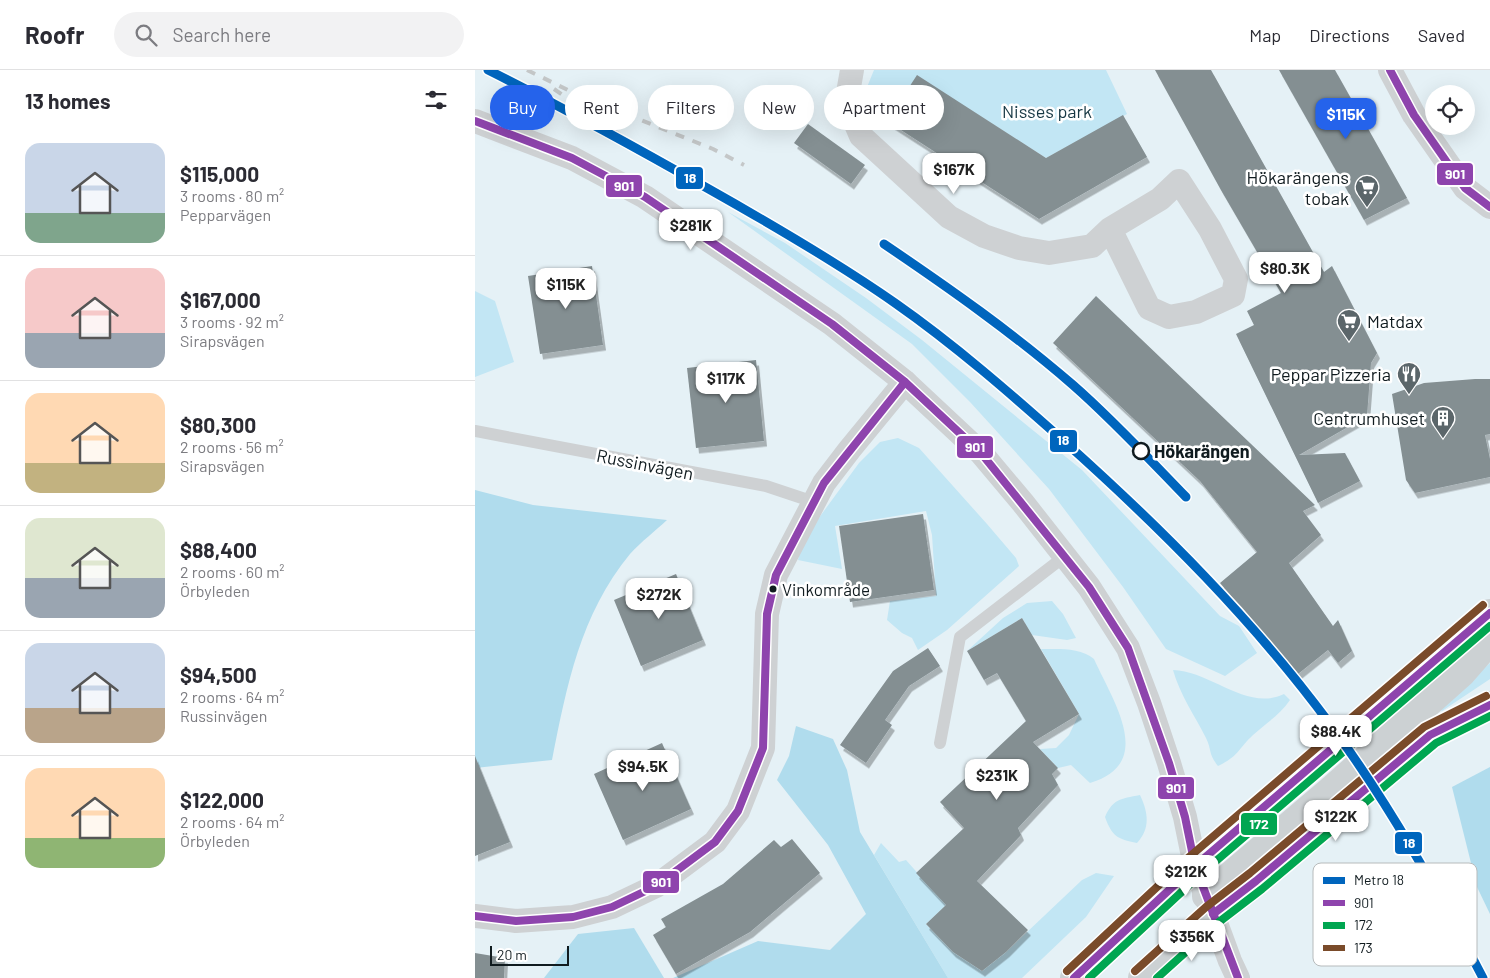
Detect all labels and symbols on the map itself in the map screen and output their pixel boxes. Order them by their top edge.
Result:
pin: $115K [1311,98,1381,140]
park label: Nisses park [1002,100,1092,122]
pin: $167K [919,152,989,195]
line badge: 901 [1436,162,1474,186]
text: 901 [1445,165,1465,182]
line badge: 18 [675,166,704,190]
place label: Hökarängens tobak [1247,166,1349,209]
text: 18 [684,169,697,186]
line badge: 901 [605,174,643,198]
supermarket icon: Hökarängens tobak [1354,174,1380,208]
text: 901 [614,177,634,194]
pin: $281K [656,208,726,251]
pin: $80.3K [1244,252,1326,294]
pin: $115K [531,268,601,310]
supermarket icon: Matdax [1336,308,1362,342]
place label: Matdax [1367,310,1423,332]
restaurant icon: Peppar Pizzeria [1396,361,1422,395]
pin: $117K [691,362,761,404]
place label: Peppar Pizzeria [1271,363,1391,385]
building icon: Centrumhuset [1430,405,1456,439]
place label: Centrumhuset [1313,407,1425,429]
line badge: 18 [1049,429,1078,453]
text: 18 [1057,431,1070,448]
line badge: 901 [956,435,994,459]
text: 901 [965,438,985,455]
place label: Hökarängen [1154,440,1250,462]
marker: Hökarängen [1132,442,1150,460]
street label: Russinvägen [595,444,695,484]
pin: $272K [624,578,694,620]
place label: Vinkområde [782,579,870,599]
marker: Vinkområde [768,584,778,594]
pin: $88.4K [1295,714,1377,757]
pin: $94.5K [602,750,684,792]
pin: $231K [962,758,1032,801]
line badge: 901 [1157,776,1195,800]
text: 901 [1166,779,1186,796]
pin: $122K [1301,800,1371,842]
line badge: 172 [1240,812,1278,836]
text: 172 [1249,815,1269,832]
line badge: 18 [1394,831,1423,855]
text: 18 [1403,834,1416,851]
pin: $212K [1151,854,1221,897]
legend [1313,863,1477,966]
line badge: 901 [642,870,680,894]
text: Metro 18 [1354,871,1404,888]
text: 901 [651,873,671,890]
text: 901 [1354,894,1374,911]
text: 172 [1354,916,1373,933]
pin: $356K [1157,920,1227,962]
text: 173 [1354,939,1373,956]
scale bar [490,943,569,966]

